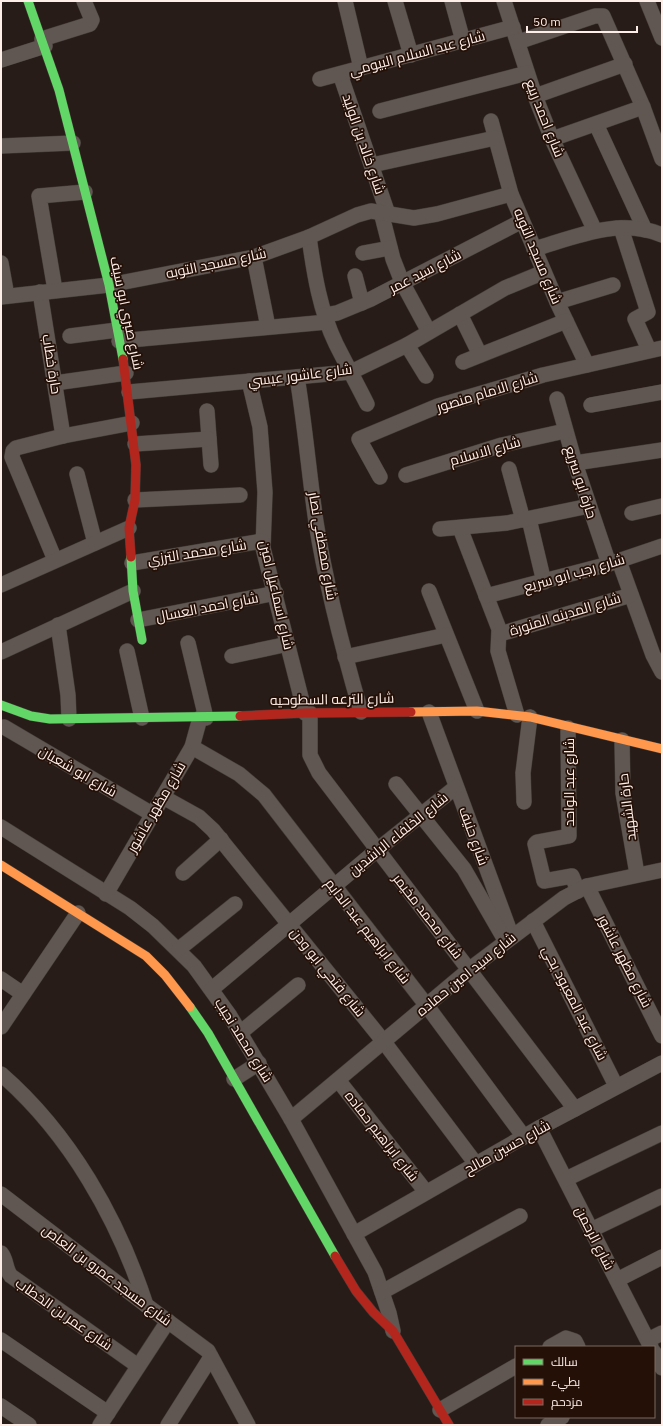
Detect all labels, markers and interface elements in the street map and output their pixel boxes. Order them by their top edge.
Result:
scale bar [527,8,637,34]
text: 50 m [533,14,561,29]
street label: شارع عبد السلام البيومي [347,26,488,83]
street label: شارع احمد ربيع [521,76,569,160]
street label: شارع خالد بن الوليد [338,91,390,197]
street label: شارع مسجد التوبه [510,205,566,307]
street label: شارع مسجد التوبه [164,244,268,282]
street label: شارع سيد عمر [385,245,464,297]
street label: شارع صبري ابو سيف [103,255,148,372]
street label: حارة خطاب [38,333,66,395]
street label: شارع عاشور عيسي [247,360,353,392]
street label: شارع الامام منصور [433,368,540,417]
street label: شارع الاسلام [447,432,523,471]
street label: حارة ابو سريع [561,443,601,521]
street label: شارع مصطفي نصار [301,489,341,602]
street label: شارع محمد الترزي [146,535,248,572]
street label: شارع اسماعيل امين [256,539,298,651]
street label: شارع رجب ابو سريع [521,550,627,596]
street label: شارع احمد العسال [154,588,260,626]
street label: شارع المدينه المنورة [507,589,623,639]
street label: شارع الترعه السطوحيه [270,689,394,709]
street label: شارع عبد الواحد [560,738,578,826]
street label: شارع ابو شعبان [36,741,120,801]
street label: شارع مظهر عاشور [122,758,189,857]
street label: حارة الشهيد [614,772,640,842]
street label: شارع الخلفاء الراشدين [345,788,451,880]
street label: شارع حنيف [455,804,493,868]
street label: شارع محمد مخيمر [388,869,467,962]
street label: شارع ابراهيم عبد الدايم [320,875,415,988]
street label: شارع مظهر عاشور [593,910,656,1011]
street label: شارع فتحي ابو ودن [284,924,370,1022]
street label: شارع سيد امين حماده [412,928,520,1020]
street label: شارع عبد المعبود يحي [536,943,612,1065]
street label: شارع محمد نجيب [211,995,277,1085]
street label: شارع ابراهيم حماده [340,1087,423,1185]
street label: شارع حسين صالح [461,1116,553,1178]
street label: شارع الرحمن [571,1203,619,1273]
street label: شارع مسجد عمرو بن العاص [39,1220,175,1330]
street label: شارع عمر بن الخطاب [12,1274,116,1354]
legend [515,1346,655,1418]
text: سالك [551,1354,578,1369]
text: بطيء [551,1374,580,1392]
text: مزدحم [551,1394,583,1410]

